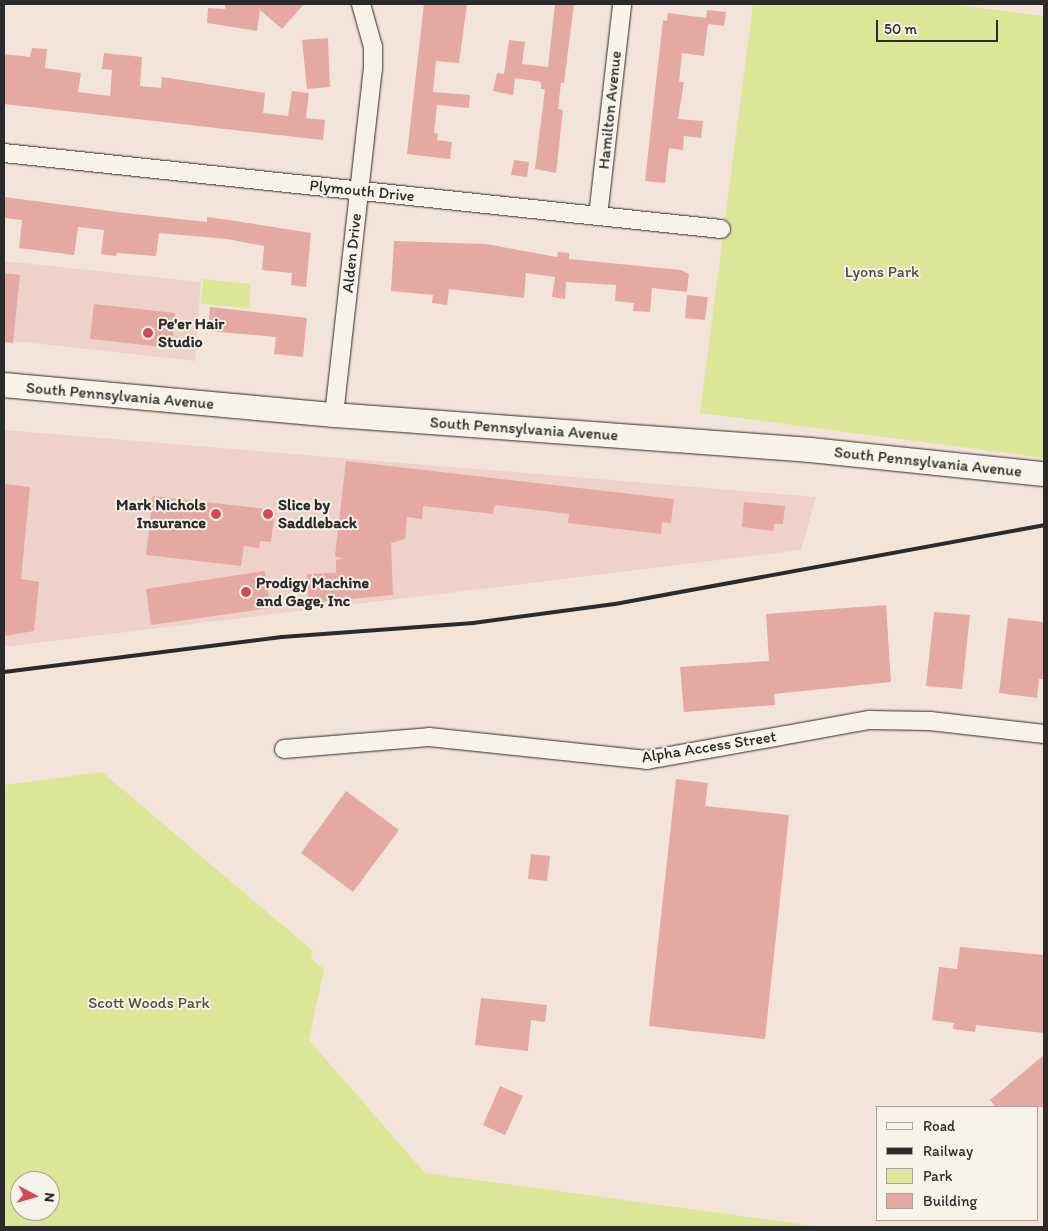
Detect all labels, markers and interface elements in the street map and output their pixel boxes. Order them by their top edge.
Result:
scale bar [878,10,1000,42]
text: 50 m [884,20,917,38]
street label: Hamilton Avenue [594,50,626,170]
street label: Plymouth Drive [309,176,415,206]
street label: Alden Drive [338,212,366,294]
park label: Lyons Park [845,262,919,282]
place label: Pe'er Hair Studio [158,314,225,352]
marker: Pe'er Hair Studio [142,327,154,339]
street label: South Pennsylvania Avenue [26,378,214,414]
street label: South Pennsylvania Avenue [430,413,618,445]
street label: South Pennsylvania Avenue [834,443,1022,481]
place label: Mark Nichols Insurance [117,495,206,533]
place label: Slice by Saddleback [278,495,357,533]
marker: Mark Nichols Insurance [210,508,222,520]
marker: Slice by Saddleback [262,508,274,520]
place label: Prodigy Machine and Gage, Inc [256,573,369,611]
marker: Prodigy Machine and Gage, Inc [240,586,252,598]
street label: Alpha Access Street [640,727,778,767]
park label: Scott Woods Park [89,993,209,1013]
legend [876,1106,1038,1221]
text: Road [923,1117,955,1135]
text: Railway [923,1142,973,1160]
text: Park [923,1167,953,1185]
north arrow [10,1171,60,1221]
text: N [40,1192,58,1203]
text: Building [923,1192,977,1210]

